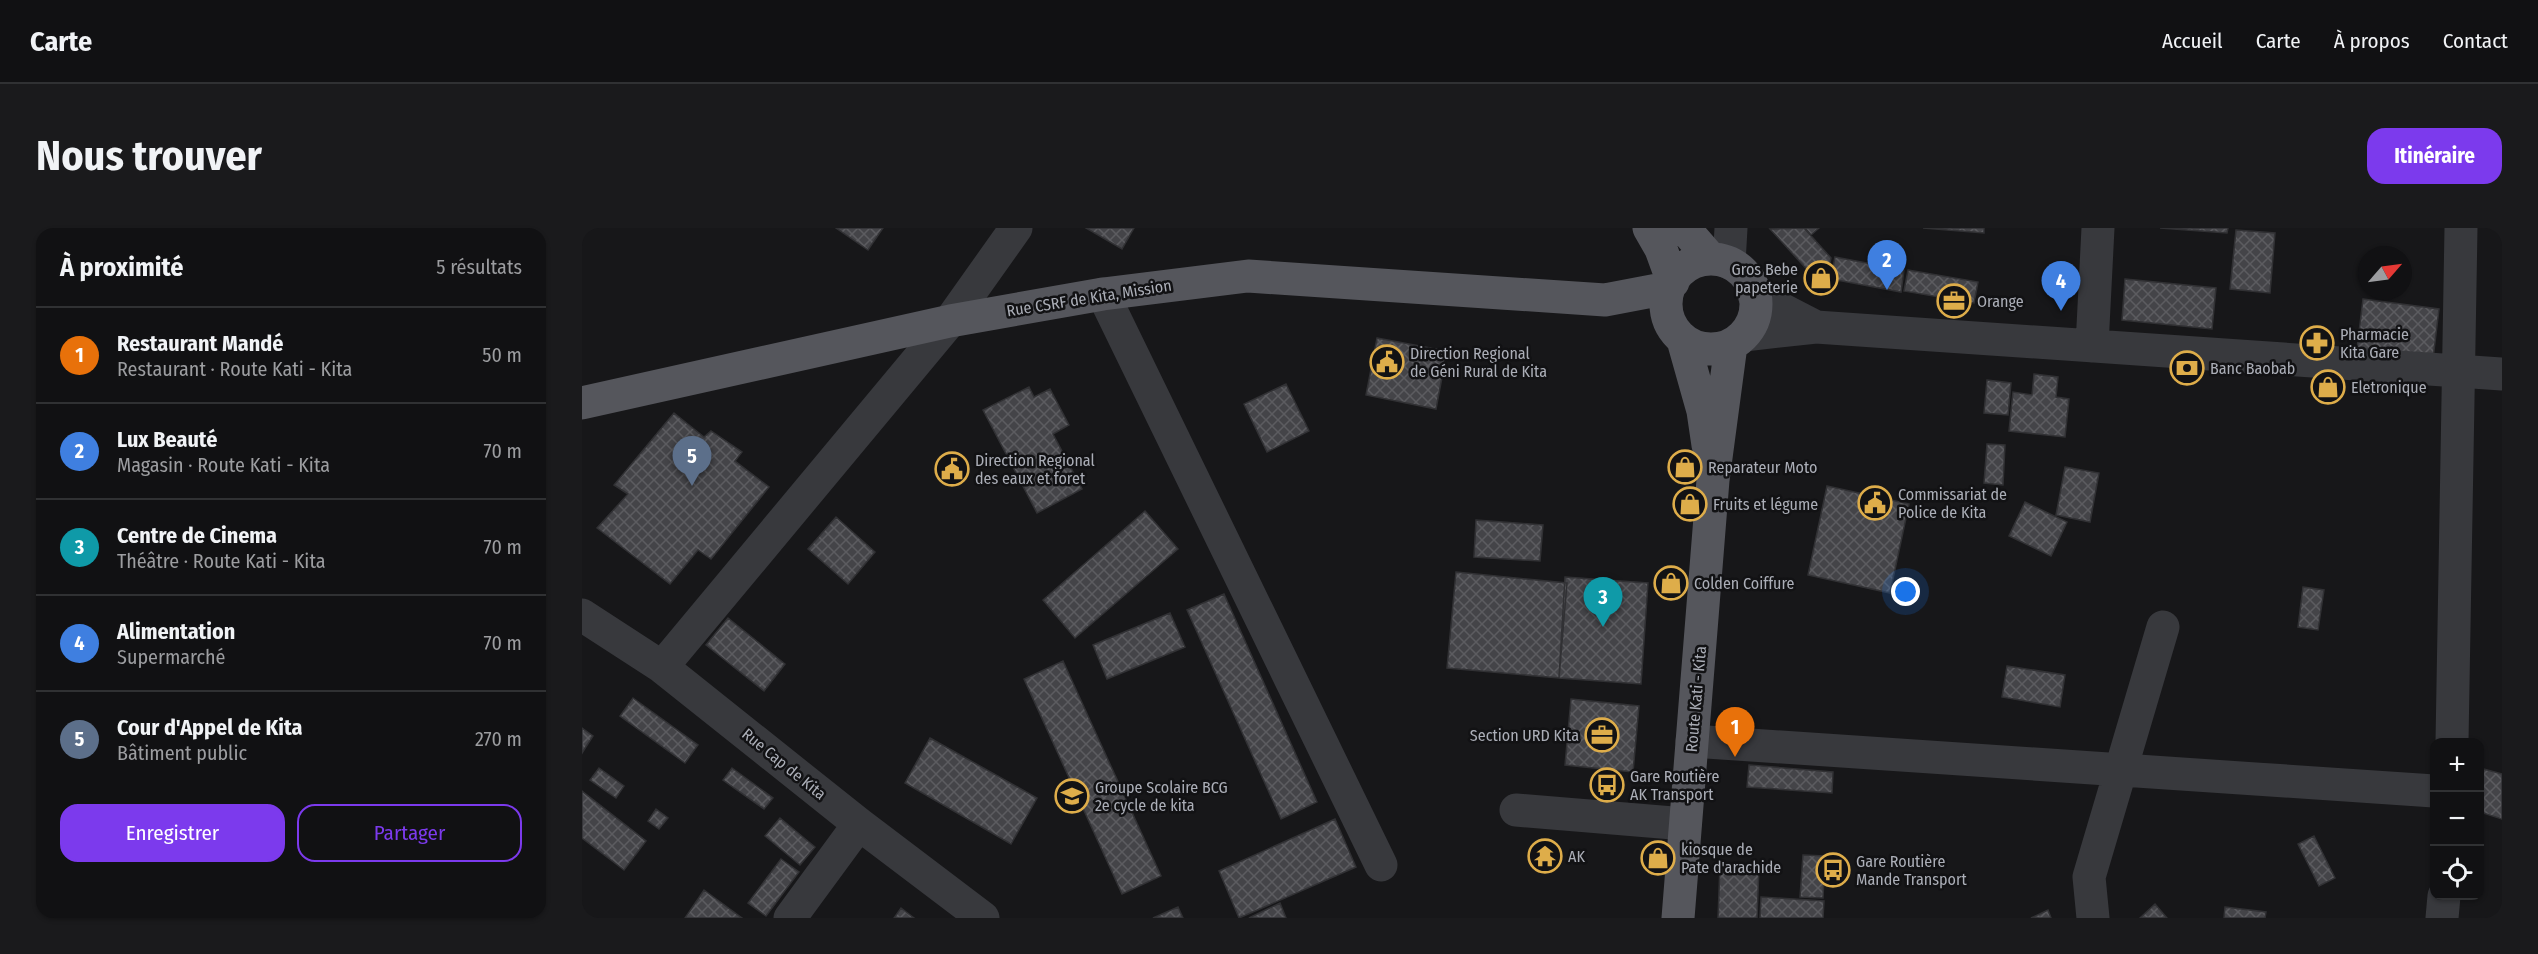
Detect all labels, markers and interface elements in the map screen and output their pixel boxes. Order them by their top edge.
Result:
text: Carte [30,25,92,58]
text: Accueil [2162,28,2223,54]
text: Carte [2256,28,2301,54]
text: À propos [2334,28,2410,54]
text: Contact [2443,28,2508,54]
button: Itinéraire [2367,128,2502,184]
text: Nous trouver [36,131,262,181]
pin: 2 [1868,241,1906,290]
north arrow [2358,246,2412,300]
text: À proximité [60,252,183,283]
text: 5 résultats [436,255,522,279]
place label: Gros Bebe papeterie [1732,260,1798,297]
shop icon: Gros Bebe papeterie [1803,260,1839,296]
pin: 4 [2042,262,2080,311]
street label: Rue CSRF de Kita, Mission [1005,276,1173,320]
office icon: Orange [1936,283,1972,319]
place label: Orange [1977,292,2024,311]
pharmacy icon: Pharmacie Kita Gare [2299,325,2335,361]
place label: Pharmacie Kita Gare [2340,325,2409,362]
text: Restaurant Mandé [117,330,283,357]
text: 1 [75,343,84,367]
text: 50 m [482,343,522,367]
public building icon: Direction Regional de Géni Rural de Kita [1369,344,1405,380]
place label: Direction Regional de Géni Rural de Kita [1410,344,1547,381]
bank icon: Banc Baobab [2169,350,2205,386]
text: Restaurant · Route Kati - Kita [117,357,352,381]
place label: Banc Baobab [2210,359,2295,378]
shop icon: Eletronique [2310,369,2346,405]
place label: Eletronique [2351,378,2427,397]
text: Lux Beauté [117,426,217,453]
pin: 5 [672,436,712,486]
text: 2 [75,439,84,463]
text: 70 m [484,439,522,463]
shop icon: Reparateur Moto [1667,449,1703,485]
public building icon: Direction Regional des eaux et foret [934,451,970,487]
place label: Direction Regional des eaux et foret [975,451,1095,488]
text: Magasin · Route Kati - Kita [117,453,330,477]
place label: Reparateur Moto [1708,458,1817,477]
public building icon: Commissariat de Police de Kita [1857,485,1893,521]
place label: Commissariat de Police de Kita [1898,485,2007,522]
shop icon: Fruits et légume [1672,486,1708,522]
place label: Fruits et légume [1713,495,1818,514]
text: Centre de Cinema [117,522,277,549]
text: 3 [75,535,84,559]
text: 70 m [484,535,522,559]
text: Théâtre · Route Kati - Kita [117,549,326,573]
shop icon: Colden Coiffure [1653,565,1689,601]
place label: Colden Coiffure [1694,574,1795,593]
your location [1891,577,1920,606]
pin: 3 [1584,578,1622,627]
text: Alimentation [117,618,235,645]
text: 4 [74,631,85,655]
text: 70 m [484,631,522,655]
text: Supermarché [117,645,225,669]
street label: Route Kati - Kita [1682,645,1710,753]
pin: 1 [1716,708,1754,757]
text: Cour d'Appel de Kita [117,714,302,741]
office icon: Section URD Kita [1584,717,1620,753]
street label: Rue Cap de Kita [738,724,830,804]
place label: Section URD Kita [1470,726,1579,745]
text: 5 [75,727,84,751]
text: 270 m [475,727,522,751]
map controls [2430,738,2484,900]
button: + [2430,738,2484,792]
text: Bâtiment public [117,741,247,765]
bus stop icon: Gare Routière AK Transport [1589,767,1625,803]
place label: Gare Routière AK Transport [1630,767,1719,804]
school or university icon: Groupe Scolaire BCG 2e cycle de kita [1054,778,1090,814]
place label: Groupe Scolaire BCG 2e cycle de kita [1095,778,1228,815]
button: − [2430,792,2484,846]
button: Enregistrer [60,804,285,862]
button: Partager [297,804,522,862]
temple icon: AK [1527,838,1563,874]
shop icon: kiosque de Pate d'arachide [1640,840,1676,876]
place label: kiosque de Pate d'arachide [1681,840,1781,877]
button: locate [2430,846,2484,900]
place label: AK [1568,847,1585,866]
bus stop icon: Gare Routière Mande Transport [1815,852,1851,888]
place label: Gare Routière Mande Transport [1856,852,1968,889]

